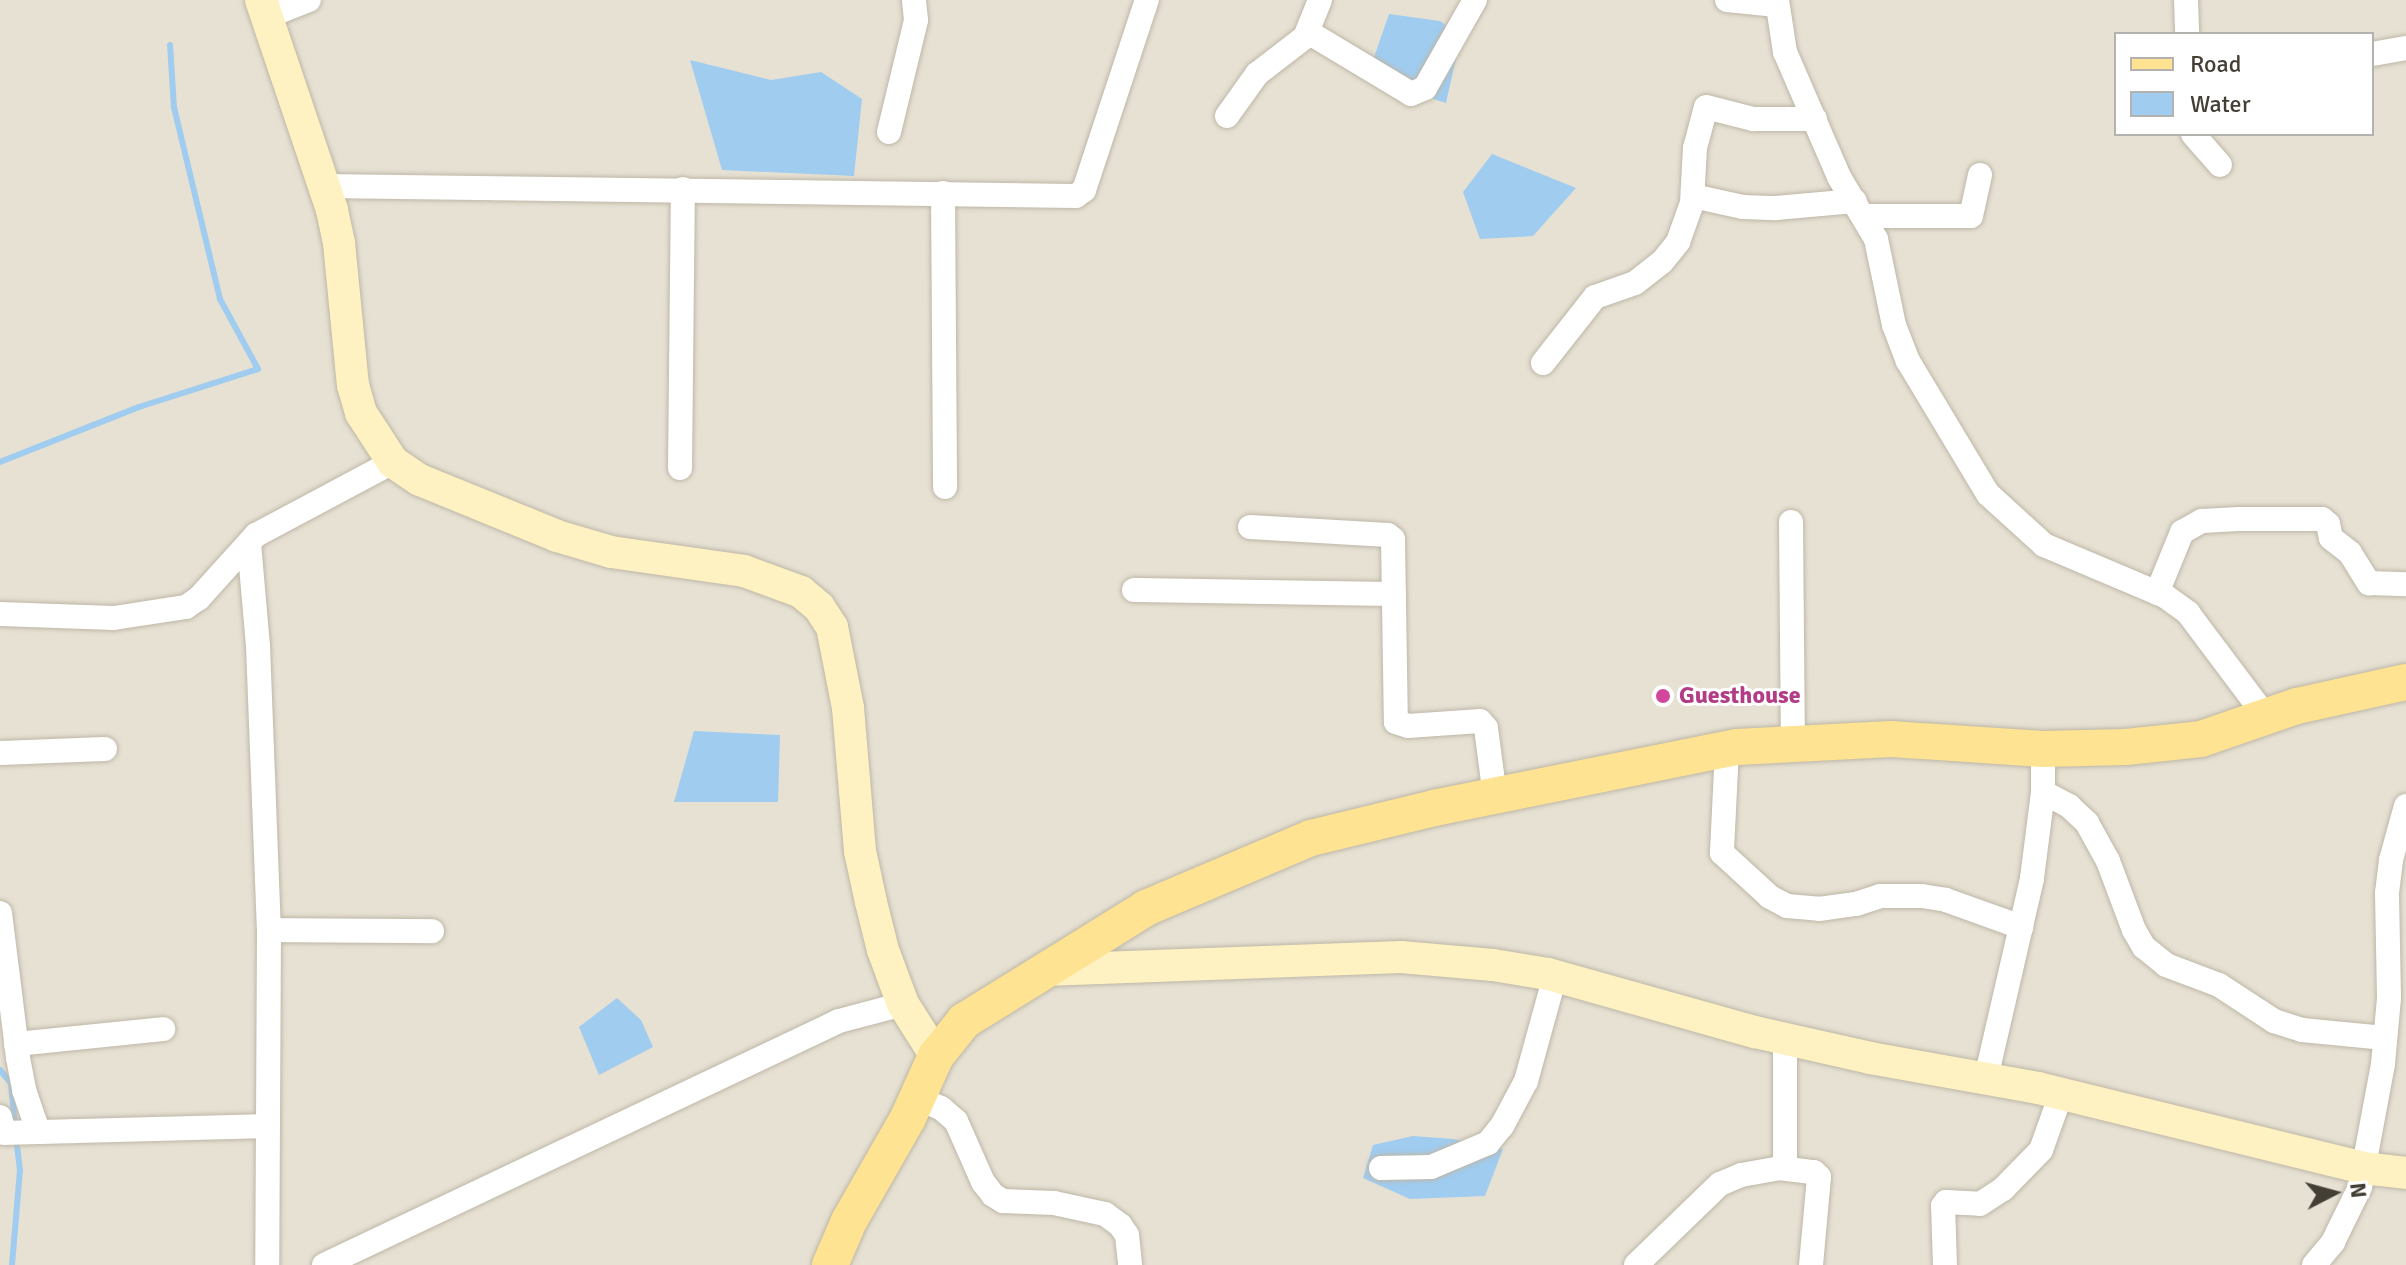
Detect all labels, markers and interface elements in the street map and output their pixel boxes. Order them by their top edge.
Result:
legend [2114,32,2374,136]
text: Road [2190,49,2241,79]
text: Water [2190,89,2250,119]
place label: Guesthouse [1679,682,1801,710]
marker: Guesthouse [1654,687,1672,705]
north arrow [2294,1153,2374,1233]
text: N [2344,1181,2373,1199]

